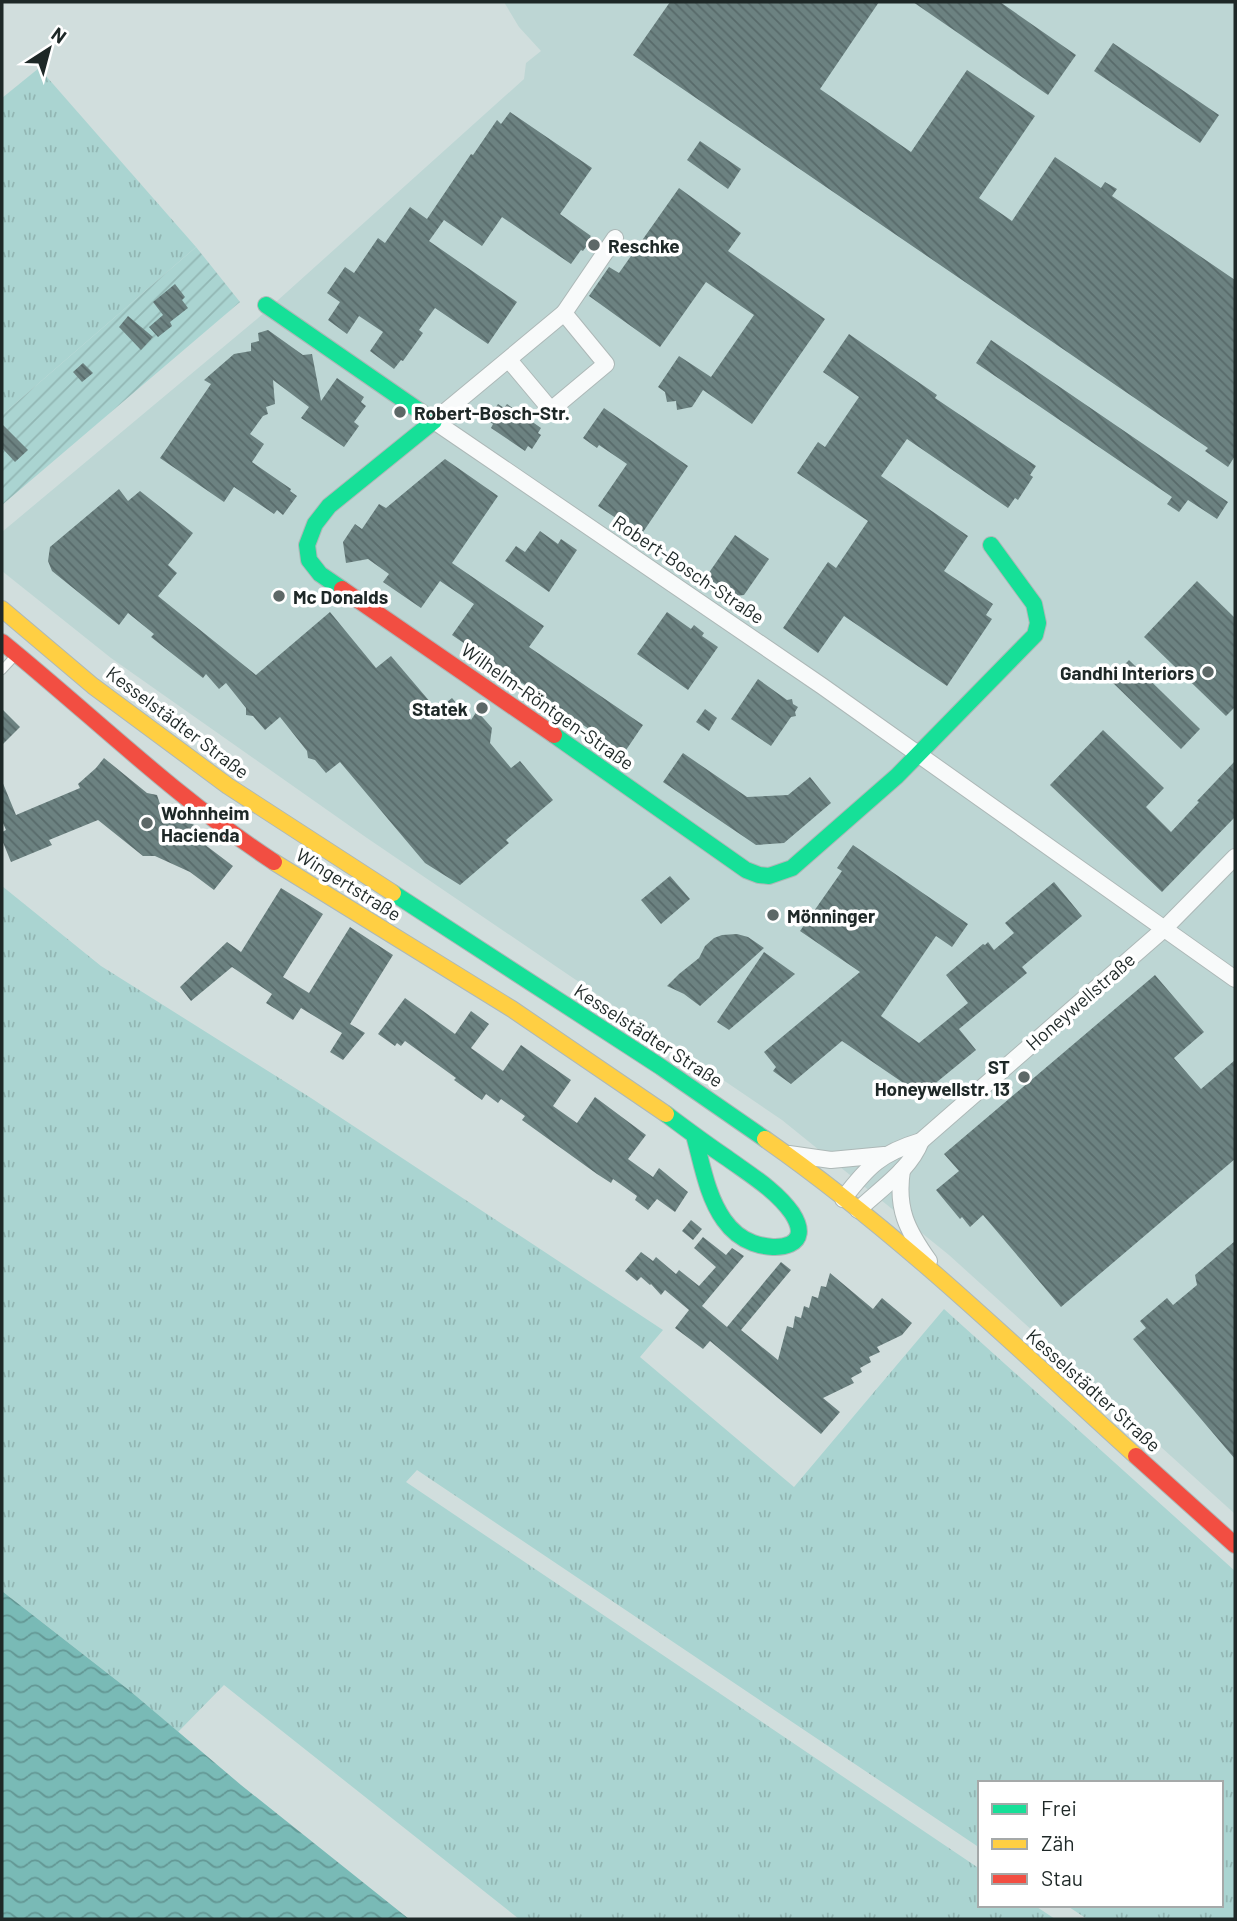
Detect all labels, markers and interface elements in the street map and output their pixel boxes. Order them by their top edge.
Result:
north arrow [14,14,84,84]
text: N [47,22,71,48]
place label: Reschke [608,234,680,257]
marker: Reschke [586,237,602,253]
place label: Robert-Bosch-Str. [414,401,570,424]
marker: Robert-Bosch-Str. [392,404,408,420]
street label: Robert-Bosch-Straße [609,510,769,628]
place label: Mc Donalds [293,585,388,608]
marker: Mc Donalds [271,588,287,604]
street label: Wilhelm-Röntgen-Straße [457,638,639,774]
street label: Kesselstädter Straße [102,661,254,783]
place label: Gandhi Interiors [1060,661,1194,684]
marker: Gandhi Interiors [1200,664,1216,680]
place label: Statek [412,697,468,720]
marker: Statek [474,700,490,716]
place label: Wohnheim Hacienda [161,801,249,846]
marker: Wohnheim Hacienda [139,815,155,831]
street label: Wingertstraße [292,843,406,925]
place label: Mönninger [787,904,876,927]
marker: Mönninger [765,907,781,923]
street label: Honeywellstraße [1021,947,1139,1055]
street label: Kesselstädter Straße [570,978,728,1092]
place label: ST Honeywellstr. 13 [875,1055,1010,1100]
marker: ST Honeywellstr. 13 [1016,1069,1032,1085]
street label: Kesselstädter Straße [1022,1324,1166,1456]
legend [978,1781,1223,1907]
text: Frei [1041,1795,1077,1820]
text: Zäh [1041,1830,1075,1855]
text: Stau [1041,1865,1083,1890]

